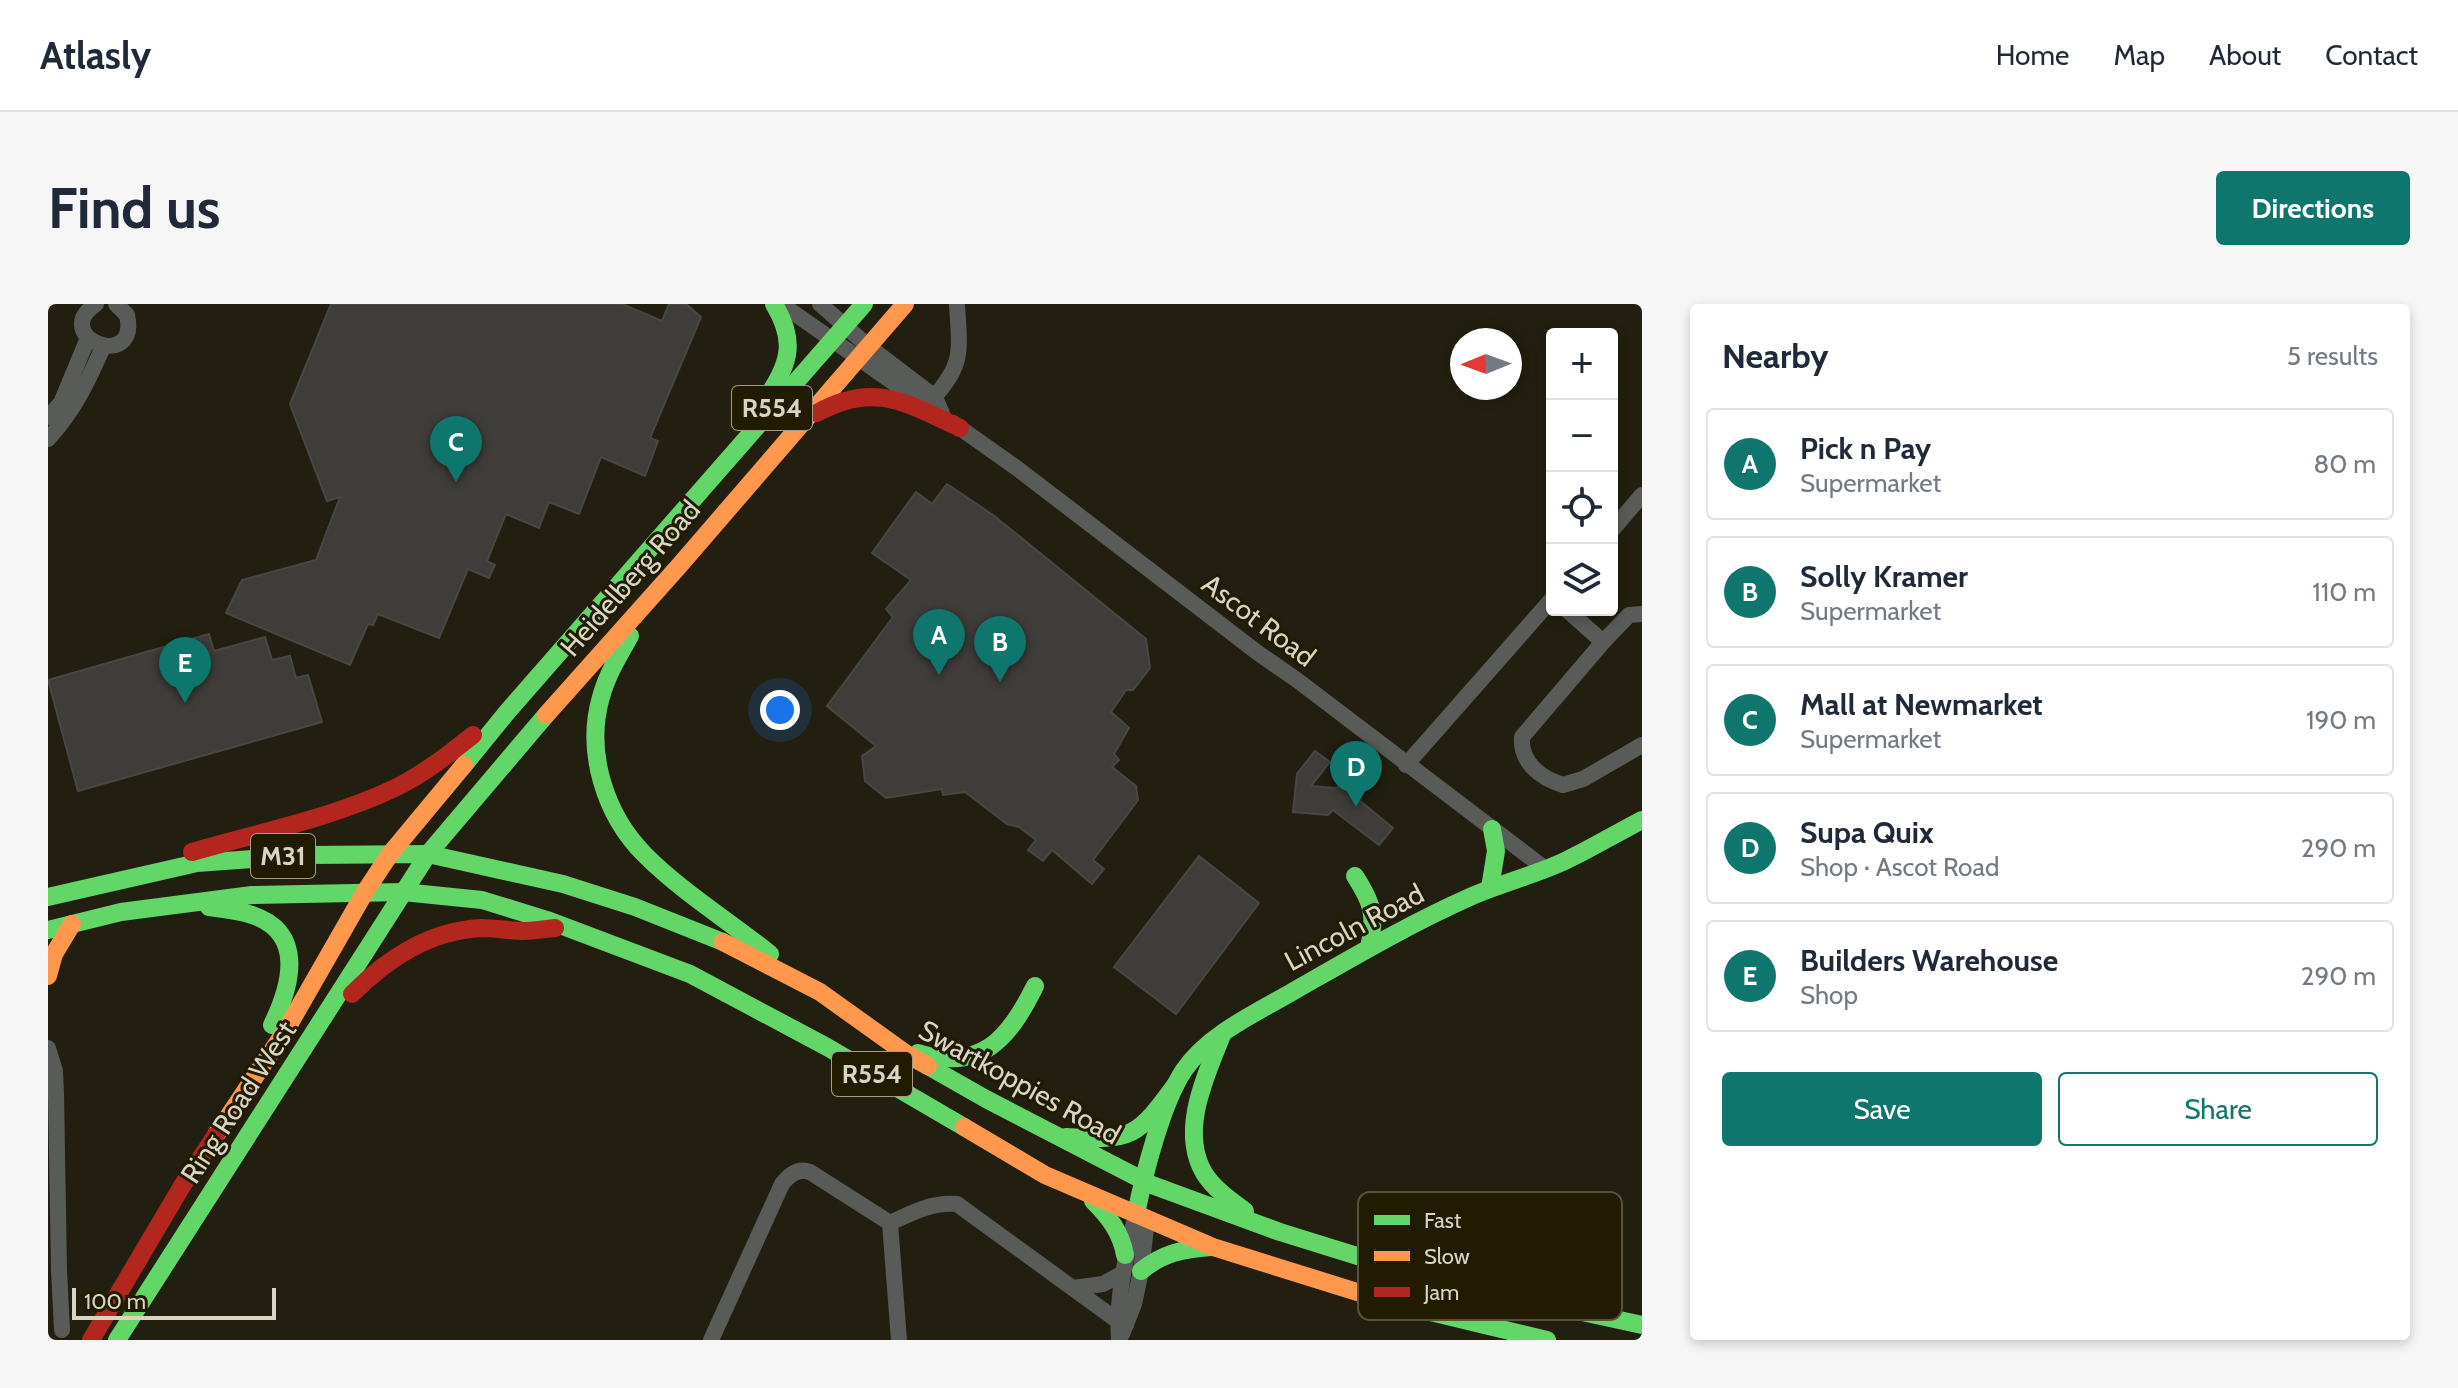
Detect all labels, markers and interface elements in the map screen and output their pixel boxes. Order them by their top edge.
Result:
text: Atlasly [40,32,151,79]
text: Home [1996,38,2069,72]
text: Map [2113,38,2165,72]
text: About [2209,38,2281,72]
text: Contact [2325,38,2418,72]
button: Directions [2216,171,2410,245]
text: Find us [48,174,221,242]
north arrow [1450,328,1522,400]
map controls [1546,328,1618,616]
button: + [1546,328,1618,400]
text: Nearby [1722,335,1829,377]
text: 5 results [2287,340,2378,372]
road number: R554 [732,386,812,430]
button: − [1546,400,1618,472]
pin: C [430,416,482,482]
text: Pick n Pay [1800,430,1931,467]
text: A [1742,448,1758,480]
text: 80 m [2313,448,2376,480]
text: Supermarket [1800,467,1941,499]
button: locate [1546,472,1618,544]
street label: Heidelberg Road [553,493,707,663]
button: layers [1546,544,1618,616]
text: Solly Kramer [1800,558,1968,595]
street label: Ascot Road [1196,566,1322,674]
text: B [1742,576,1758,608]
text: 110 m [2312,576,2376,608]
text: Supermarket [1800,595,1941,627]
pin: A [913,609,965,675]
pin: B [974,616,1026,682]
pin: E [159,637,211,703]
text: Mall at Newmarket [1800,686,2043,723]
your location [760,690,800,730]
text: C [1742,704,1758,736]
text: 190 m [2306,704,2376,736]
text: Supermarket [1800,723,1941,755]
pin: D [1330,741,1382,807]
text: Supa Quix [1800,814,1934,851]
text: D [1741,832,1759,864]
text: 290 m [2301,832,2376,864]
road number: M31 [251,834,315,878]
text: Shop · Ascot Road [1800,851,1999,883]
street label: Lincoln Road [1279,876,1429,978]
text: Builders Warehouse [1800,942,2058,979]
text: E [1743,960,1757,992]
text: 290 m [2301,960,2376,992]
text: Shop [1800,979,1858,1011]
street label: Swartkoppies Road [913,1013,1127,1151]
street label: Ring Road West [173,1015,303,1189]
road number: R554 [832,1052,912,1096]
button: Save [1722,1072,2042,1146]
button: Share [2058,1072,2378,1146]
legend [1358,1192,1622,1320]
text: Fast [1424,1207,1462,1234]
text: Slow [1424,1243,1470,1270]
text: Jam [1423,1279,1459,1306]
scale bar [72,1284,276,1320]
text: 100 m [84,1288,146,1315]

